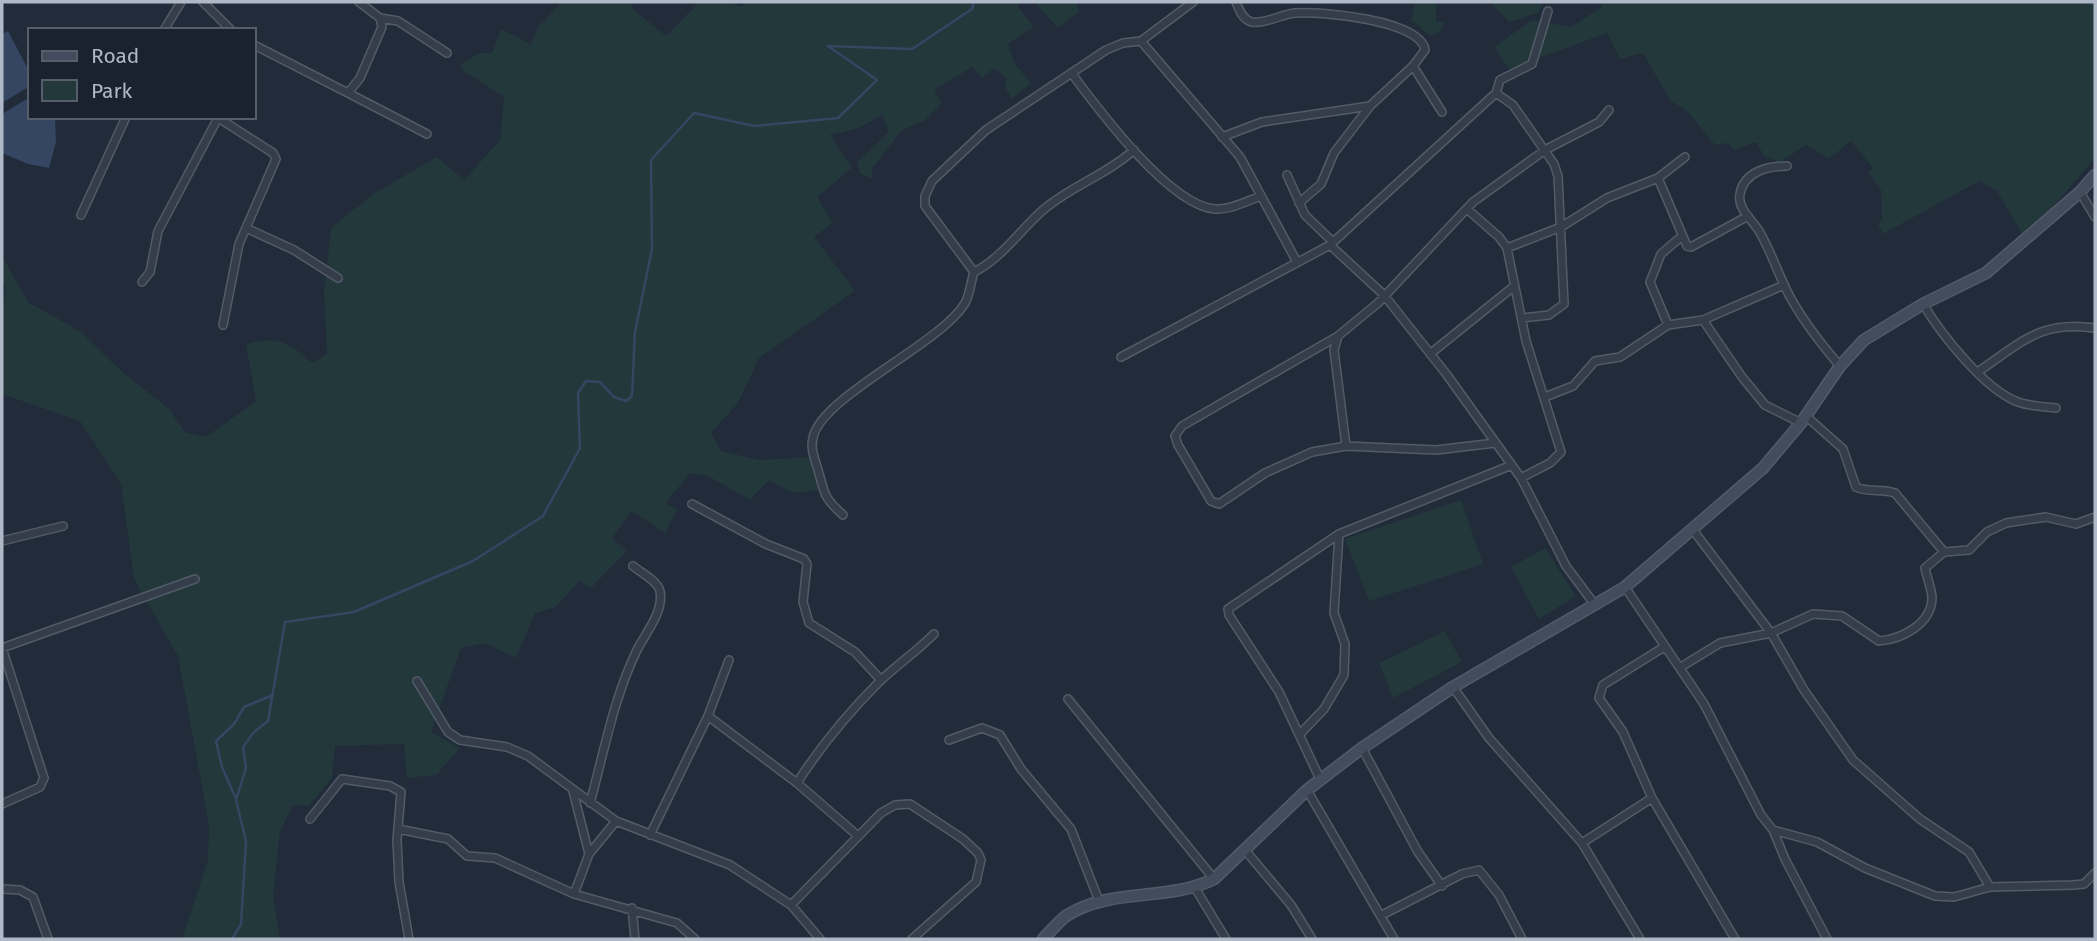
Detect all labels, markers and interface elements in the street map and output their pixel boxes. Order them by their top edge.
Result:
legend [28,28,256,119]
text: Road [91,43,139,69]
text: Park [91,78,133,104]

